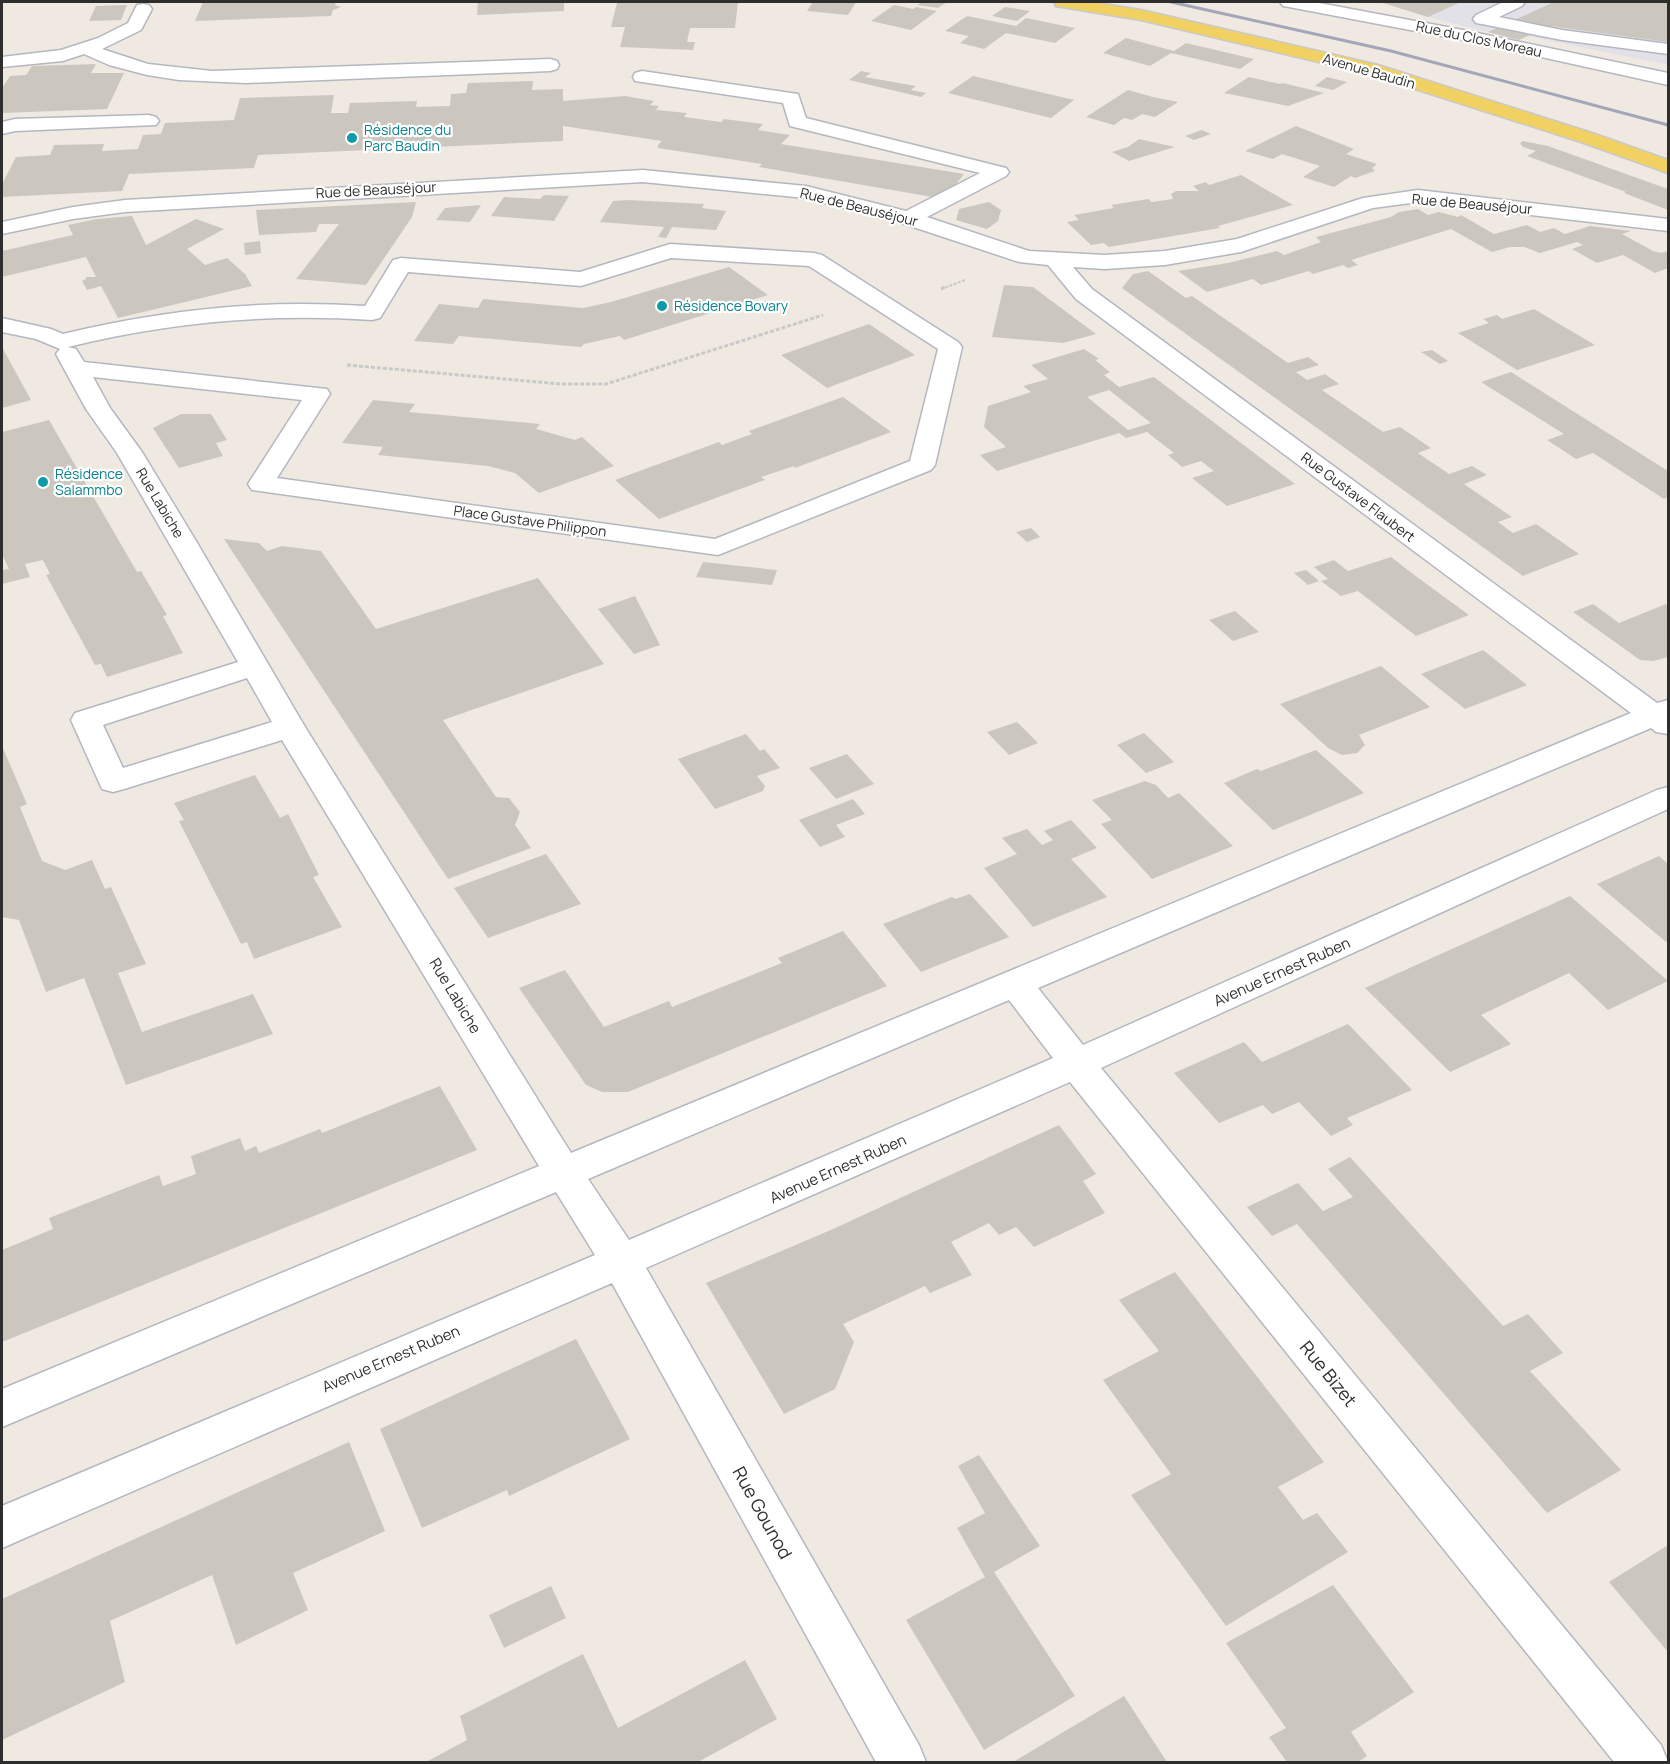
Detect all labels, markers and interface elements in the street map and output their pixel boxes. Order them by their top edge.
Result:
street label: Rue du Clos Moreau [1414,16,1544,61]
street label: Avenue Baudin [1321,48,1418,93]
place label: Résidence du Parc Baudin [364,120,451,155]
marker: Résidence du Parc Baudin [345,131,359,145]
street label: Rue de Beauséjour [315,177,437,202]
street label: Rue de Beauséjour [798,183,920,230]
street label: Rue de Beauséjour [1411,189,1533,218]
place label: Résidence Bovary [674,296,789,315]
marker: Résidence Bovary [655,299,669,313]
street label: Rue Gustave Flaubert [1297,447,1419,546]
place label: Résidence Salammbo [55,464,123,499]
street label: Rue Labiche [132,464,189,541]
marker: Résidence Salammbo [36,475,50,489]
street label: Place Gustave Philippon [452,500,608,541]
street label: Avenue Ernest Ruben [1210,932,1354,1011]
street label: Rue Labiche [425,954,486,1038]
street label: Avenue Ernest Ruben [766,1129,910,1208]
street label: Avenue Ernest Ruben [319,1320,463,1397]
street label: Rue Bizet [1295,1336,1363,1411]
street label: Rue Gounod [728,1462,798,1563]

